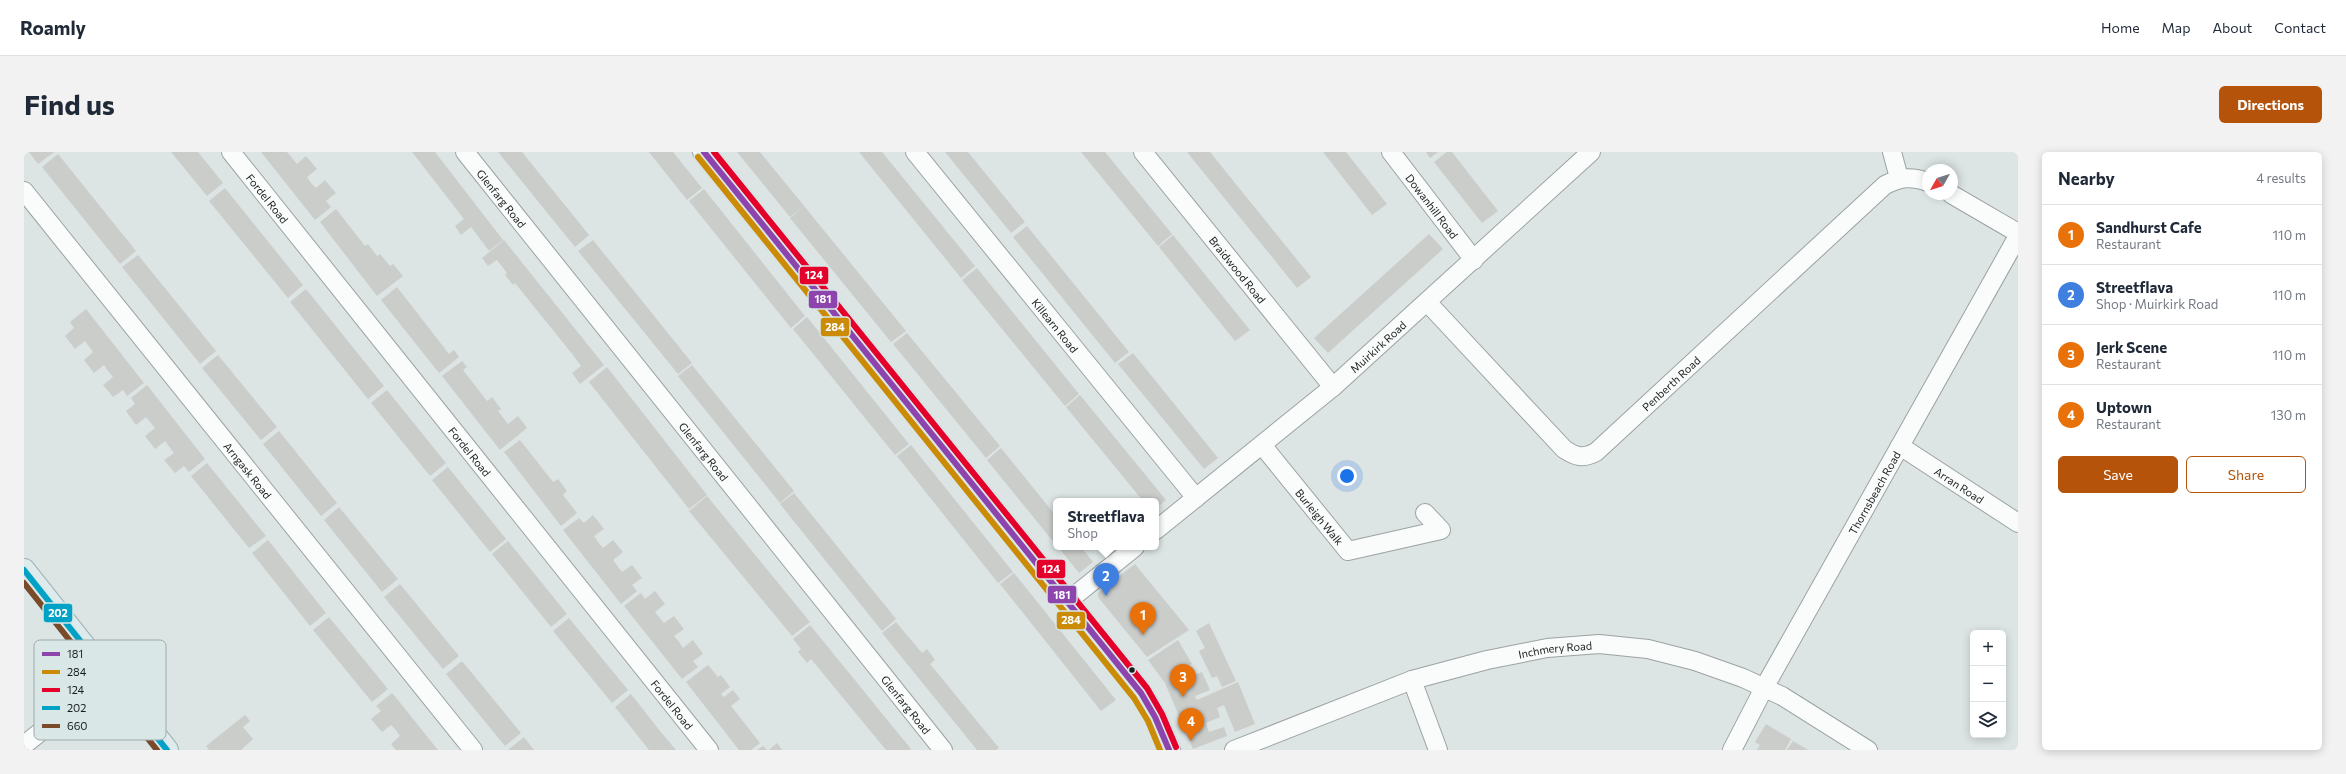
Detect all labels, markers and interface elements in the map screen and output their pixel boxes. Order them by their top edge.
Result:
text: Roamly [20,16,86,39]
text: Home [2101,19,2140,36]
text: Map [2162,19,2190,36]
text: About [2212,19,2252,36]
text: Contact [2274,19,2326,36]
button: Directions [2219,86,2322,123]
text: Find us [24,87,115,121]
north arrow [1922,164,1958,200]
street label: Glenfarg Road [475,166,529,230]
text: Nearby [2058,168,2115,189]
text: 4 results [2256,170,2306,186]
street label: Fordel Road [244,171,292,225]
street label: Dowanhill Road [1404,171,1461,241]
text: Sandhurst Cafe [2096,218,2202,236]
text: 1 [2068,227,2074,243]
text: 110 m [2273,227,2306,243]
street label: Braidwood Road [1207,233,1269,306]
text: Restaurant [2096,236,2161,252]
line badge: 124 [799,266,829,285]
text: 124 [805,268,823,281]
text: Streetflava [2096,278,2173,296]
text: 2 [2067,287,2075,303]
text: 110 m [2273,287,2306,303]
line badge: 181 [808,290,838,309]
text: 181 [815,292,831,305]
street label: Killearn Road [1030,295,1081,355]
text: Shop · Muirkirk Road [2096,296,2218,312]
line badge: 284 [820,317,850,337]
street label: Muirkirk Road [1347,318,1408,375]
text: 284 [825,320,845,333]
text: Jerk Scene [2096,338,2167,356]
text: 3 [2067,347,2075,363]
text: 110 m [2273,347,2306,363]
street label: Penberth Road [1639,353,1702,413]
text: Restaurant [2096,356,2161,372]
text: Uptown [2096,398,2152,416]
text: 4 [2067,407,2075,423]
text: 130 m [2271,407,2306,423]
text: Restaurant [2096,416,2161,432]
street label: Glenfarg Road [677,419,731,483]
street label: Fordel Road [446,424,494,479]
street label: Arngask Road [222,439,275,501]
street label: Thornsbeach Road [1845,449,1902,536]
button: Save [2058,456,2178,493]
button: Share [2186,456,2306,493]
street label: Arran Road [1932,464,1987,506]
your location [1337,466,1357,486]
street label: Burleigh Walk [1293,486,1347,547]
popup [1053,498,1159,550]
text: Streetflava [1067,507,1145,525]
text: Shop [1067,525,1098,541]
line badge: 124 [1036,559,1066,579]
text: 124 [1042,562,1060,575]
pin: 2 [1093,563,1119,596]
line badge: 181 [1047,585,1077,604]
text: 181 [1054,588,1070,601]
pin: 1 [1130,602,1156,635]
line badge: 202 [43,603,73,623]
text: 202 [48,606,68,619]
line badge: 284 [1056,611,1086,630]
text: 284 [1061,613,1081,626]
map controls [1970,630,2006,738]
button: + [1970,630,2006,666]
street label: Inchmery Road [1517,638,1593,660]
legend [34,640,166,740]
text: 181 [67,647,83,660]
pin: 3 [1170,664,1196,697]
text: 284 [67,665,87,678]
unlabelled marker [1127,665,1137,675]
button: − [1970,666,2006,702]
street label: Glenfarg Road [879,672,934,736]
street label: Fordel Road [649,677,696,732]
text: 124 [67,683,85,696]
text: 202 [67,701,86,714]
button: layers [1970,702,2006,738]
pin: 4 [1178,708,1204,741]
text: 660 [67,719,88,732]

